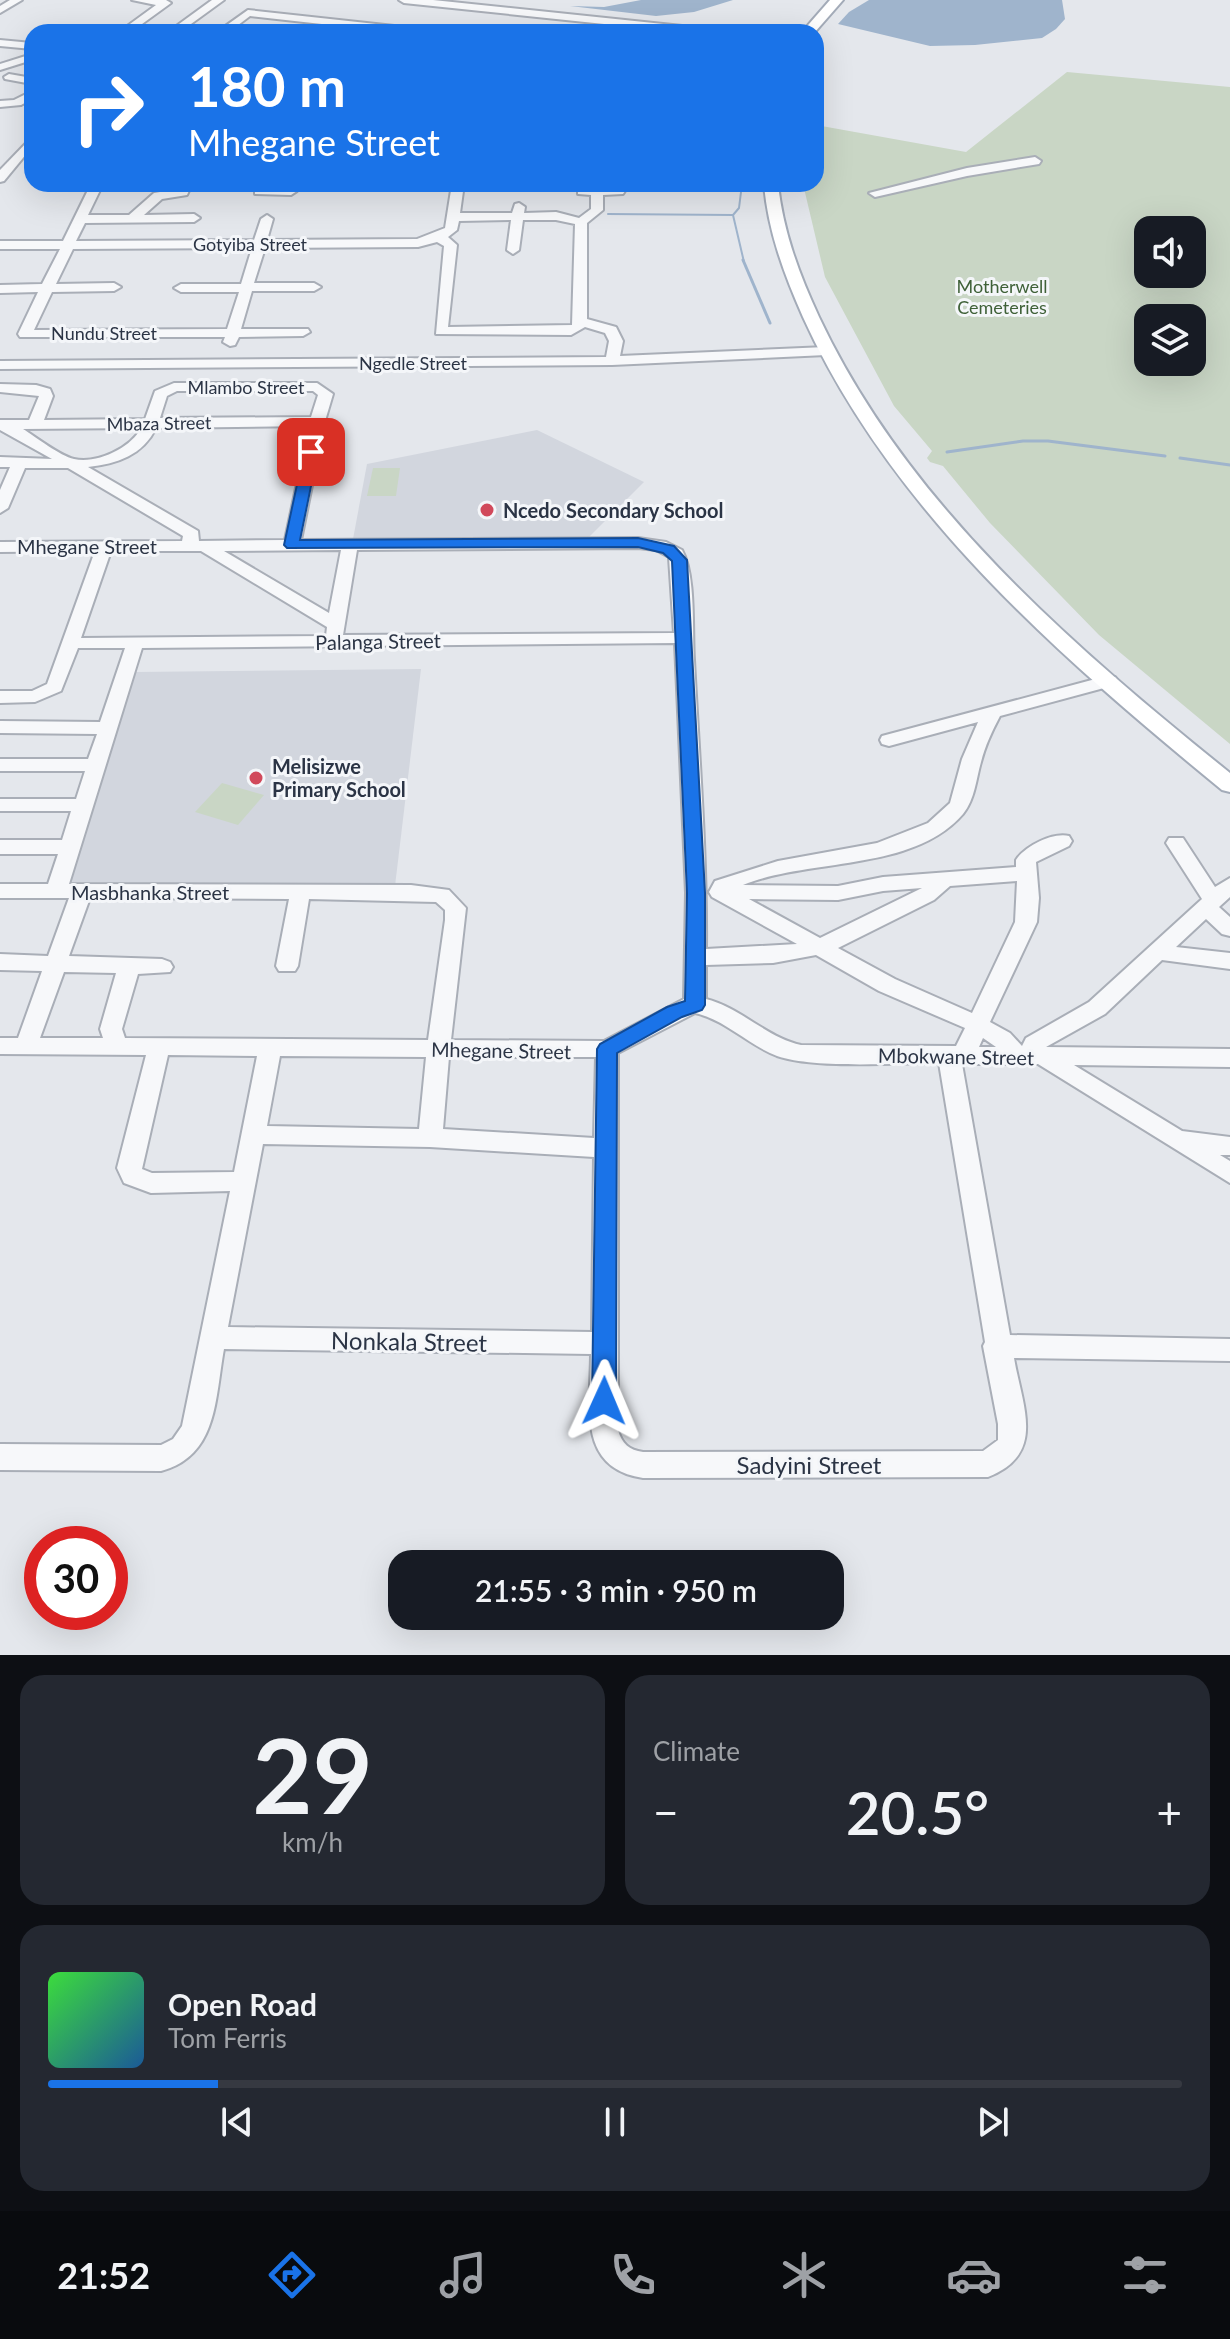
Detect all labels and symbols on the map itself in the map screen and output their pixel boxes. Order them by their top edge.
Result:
street label: Gotyiba Street [193,233,308,255]
park label: Motherwell Cemeteries [956,275,1048,318]
street label: Nundu Street [51,322,157,344]
street label: Ngedle Street [359,352,468,374]
street label: Mlambo Street [188,376,305,398]
street label: Mbaza Street [106,411,212,435]
pin [277,418,345,486]
place label: Ncedo Secondary School [503,498,723,522]
marker: Ncedo Secondary School [478,501,496,519]
street label: Mhegane Street [17,534,157,558]
street label: Palanga Street [315,628,441,654]
place label: Melisizwe Primary School [272,754,406,801]
marker: Melisizwe Primary School [247,769,265,787]
street label: Masbhanka Street [71,880,229,904]
street label: Mhegane Street [431,1037,571,1063]
street label: Mbokwane Street [878,1043,1034,1069]
street label: Nonkala Street [331,1325,488,1357]
position arrow [562,1359,646,1443]
street label: Sadyini Street [737,1450,882,1479]
speed limit sign: 30 [24,1526,128,1630]

